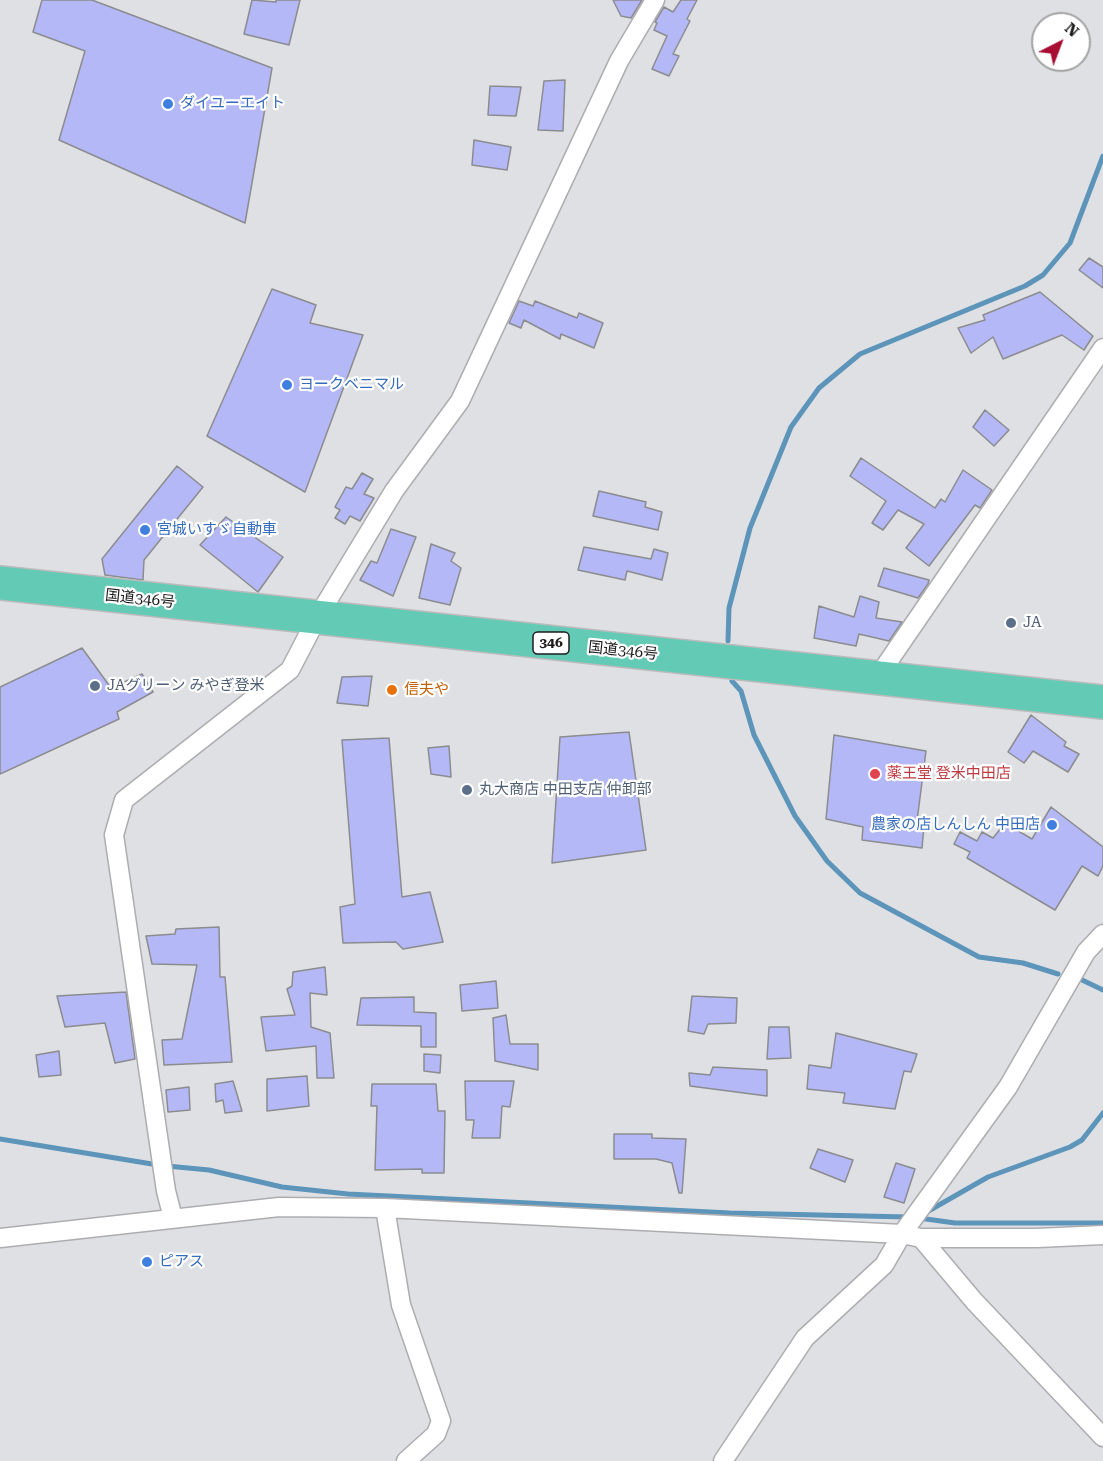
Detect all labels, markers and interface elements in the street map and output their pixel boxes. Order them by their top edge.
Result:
north arrow [1031,12,1091,72]
text: N [1061,19,1083,41]
place label: ダイユーエイト [180,95,285,113]
marker: ダイユーエイト [161,97,175,111]
place label: ヨークベニマル [299,376,404,394]
marker: ヨークベニマル [280,378,294,392]
place label: 宮城いすゞ自動車 [157,521,277,539]
marker: 宮城いすゞ自動車 [138,523,152,537]
street label: 国道346号 [104,586,176,612]
place label: JA [1023,614,1042,632]
marker: JA [1004,616,1018,630]
road number: 346 [533,632,569,654]
street label: 国道346号 [587,638,659,664]
place label: JAグリーン みやぎ登米 [107,677,264,695]
marker: JAグリーン みやぎ登米 [88,679,102,693]
place label: 信夫や [404,681,449,699]
marker: 信夫や [385,683,399,697]
place label: 薬王堂 登米中田店 [887,765,1011,783]
marker: 薬王堂 登米中田店 [868,767,882,781]
place label: 丸大商店 中田支店 仲卸部 [479,781,652,799]
marker: 丸大商店 中田支店 仲卸部 [460,783,474,797]
place label: 農家の店しんしん 中田店 [871,816,1040,834]
marker: 農家の店しんしん 中田店 [1045,818,1059,832]
place label: ピアス [159,1253,204,1271]
marker: ピアス [140,1255,154,1269]

